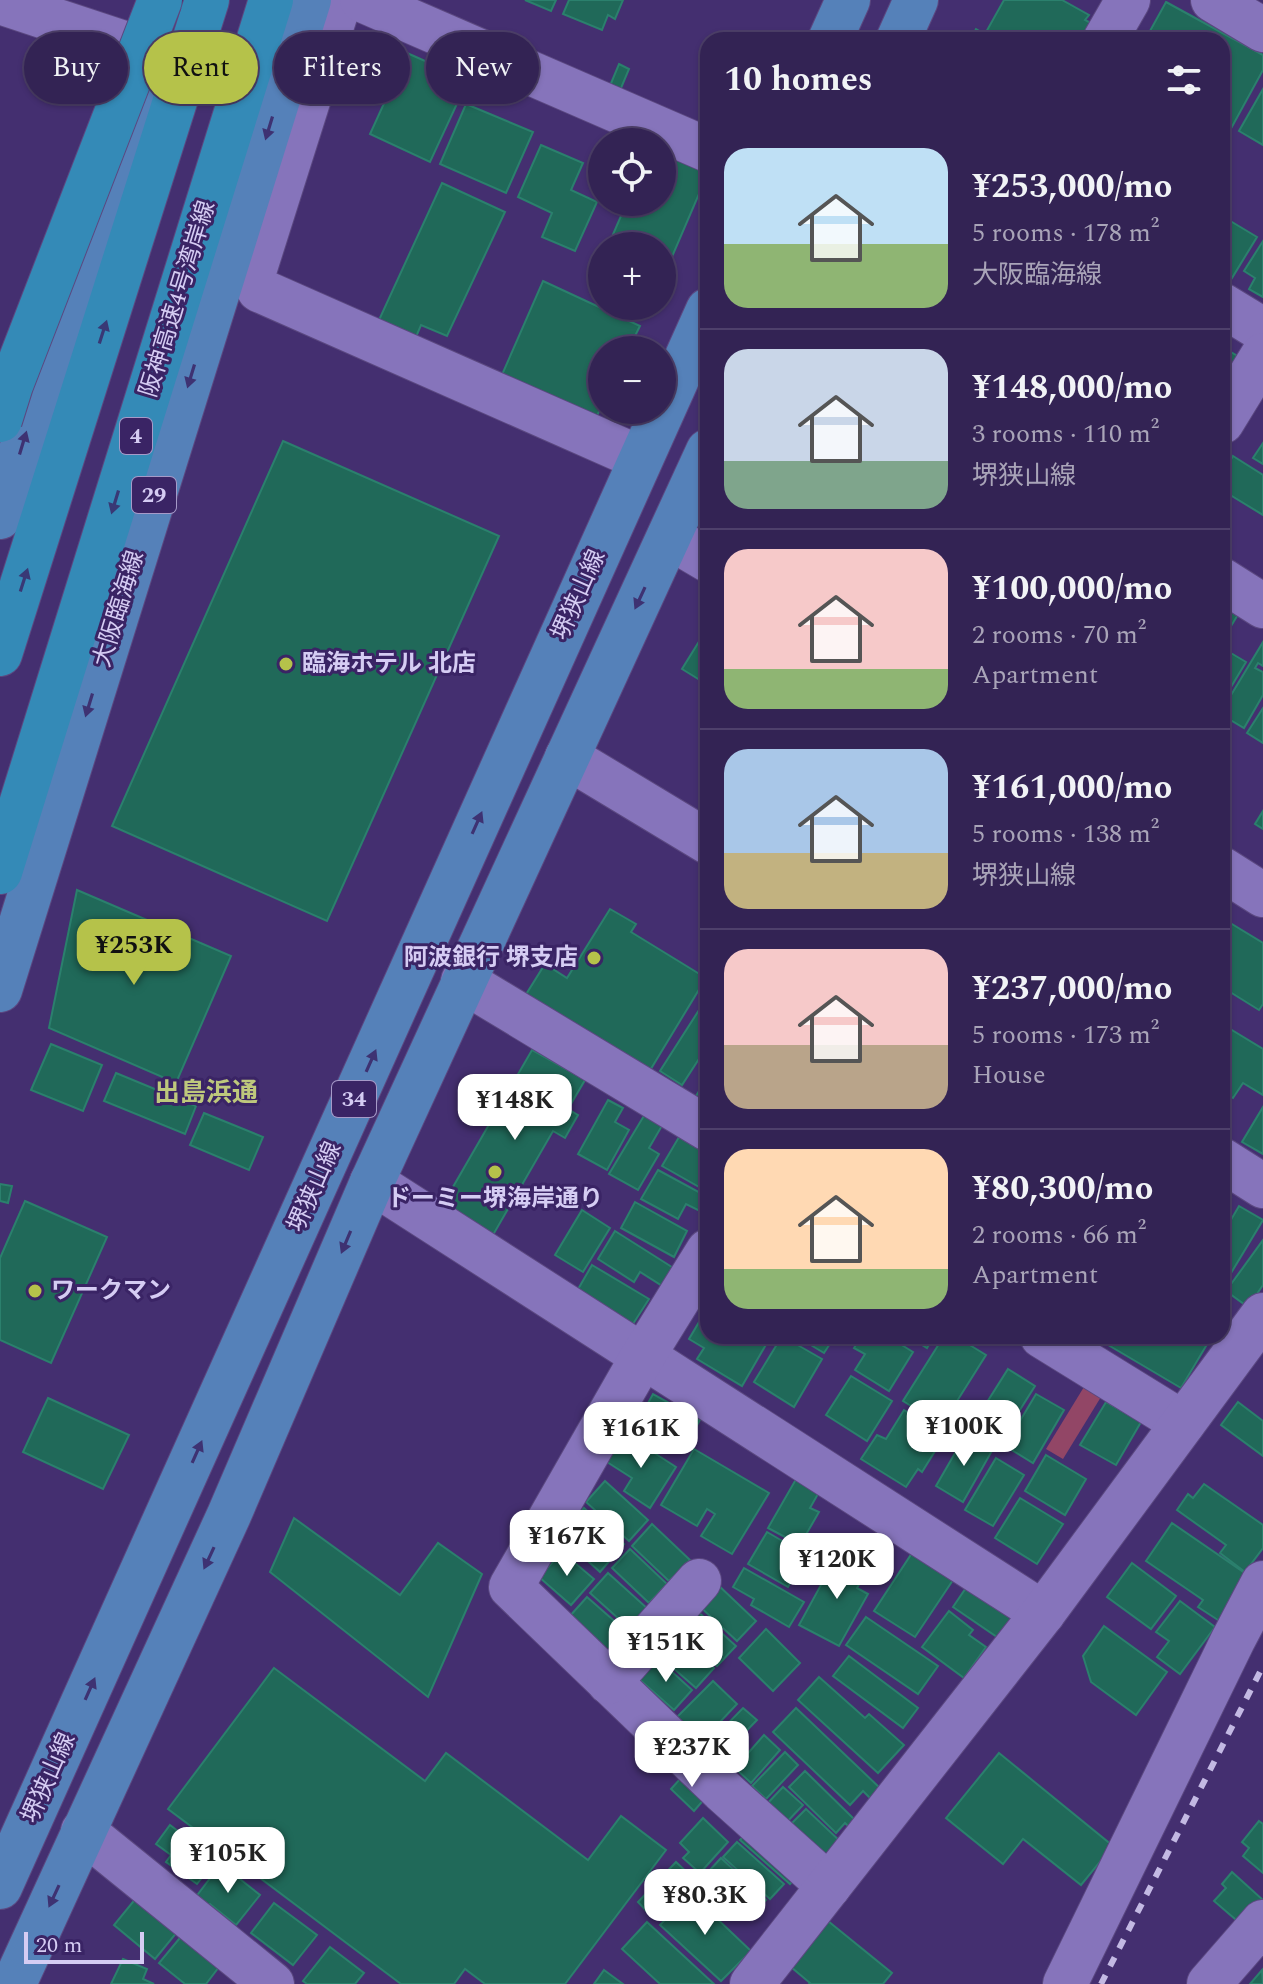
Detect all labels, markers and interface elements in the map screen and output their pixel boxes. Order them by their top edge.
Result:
chip: Buy [24,32,128,104]
chip: Rent [144,32,258,104]
chip: Filters [274,32,410,104]
chip: New [426,32,539,104]
text: 10 homes [724,54,873,106]
icon: filters [1162,58,1206,102]
one-way arrow [262,116,275,140]
map controls [588,128,676,424]
button: locate [588,128,676,216]
text: ¥253,000/mo [972,161,1172,213]
icon: home [788,180,884,276]
street label: 阪神高速4号湾岸線 [131,196,225,402]
text: 5 rooms · 178 m² [972,213,1159,253]
button: + [588,232,676,320]
text: 大阪臨海線 [972,255,1102,295]
one-way arrow [97,320,109,344]
button: − [588,336,676,424]
text: ¥148,000/mo [972,362,1172,414]
one-way arrow [184,365,197,389]
icon: home [788,381,884,477]
text: 3 rooms · 110 m² [972,414,1159,454]
road number: 4 [120,418,152,454]
one-way arrow [17,430,30,454]
text: 堺狭山線 [972,456,1076,496]
road number: 29 [132,477,176,513]
one-way arrow [108,491,121,515]
street label: 堺狭山線 [543,544,615,646]
street label: 大阪臨海線 [84,546,154,672]
text: ¥100,000/mo [972,563,1172,615]
one-way arrow [18,568,30,592]
icon: home [788,581,884,677]
one-way arrow [633,586,647,610]
text: 2 rooms · 70 m² [972,615,1146,655]
place label: 臨海ホテル 北店 [302,646,476,682]
marker: 臨海ホテル 北店 [277,655,295,673]
text: Apartment [972,655,1098,695]
one-way arrow [82,693,95,717]
text: ¥161,000/mo [972,762,1172,814]
icon: home [788,781,884,877]
one-way arrow [471,812,484,835]
text: 5 rooms · 138 m² [972,814,1159,854]
text: 堺狭山線 [972,856,1076,896]
pin: ¥253K [78,919,190,987]
text: ¥253K [95,925,173,965]
place label: 阿波銀行 堺支店 [404,940,578,976]
marker: 阿波銀行 堺支店 [585,949,603,967]
text: ¥237,000/mo [972,963,1172,1015]
icon: home [788,981,884,1077]
text: 5 rooms · 173 m² [972,1015,1159,1055]
one-way arrow [365,1049,378,1073]
text: House [972,1055,1046,1095]
district label: 出島浜通 [154,1073,258,1113]
pin: ¥148K [459,1074,571,1142]
text: ¥148K [476,1080,554,1120]
road number: 34 [332,1081,376,1117]
street label: 堺狭山線 [279,1136,351,1238]
marker: ドーミー堺海岸通り [486,1163,504,1181]
text: ¥80,300/mo [972,1163,1153,1215]
place label: ドーミー堺海岸通り [387,1181,603,1217]
icon: home [788,1181,884,1277]
text: 2 rooms · 66 m² [972,1215,1146,1255]
one-way arrow [340,1230,353,1254]
text: Apartment [972,1255,1098,1295]
place label: ワークマン [51,1273,171,1309]
marker: ワークマン [26,1282,44,1300]
pin: ¥100K [908,1400,1020,1468]
pin: ¥161K [585,1402,697,1470]
text: ¥100K [925,1406,1003,1446]
text: ¥161K [602,1408,680,1448]
one-way arrow [190,1440,204,1463]
pin: ¥167K [511,1510,623,1578]
text: ¥167K [528,1516,606,1556]
pin: ¥120K [781,1533,893,1601]
text: ¥120K [798,1539,876,1579]
one-way arrow [202,1546,216,1569]
pin: ¥151K [610,1616,722,1684]
text: ¥151K [627,1622,705,1662]
one-way arrow [83,1677,96,1700]
pin: ¥237K [636,1721,748,1789]
street label: 堺狭山線 [13,1727,85,1829]
text: ¥237K [653,1727,731,1767]
pin: ¥105K [172,1827,284,1895]
text: ¥105K [189,1833,267,1873]
pin: ¥80.3K [640,1869,770,1937]
text: ¥80.3K [662,1875,748,1915]
one-way arrow [47,1884,61,1908]
scale bar [24,1928,144,1964]
text: 20 m [36,1929,82,1962]

